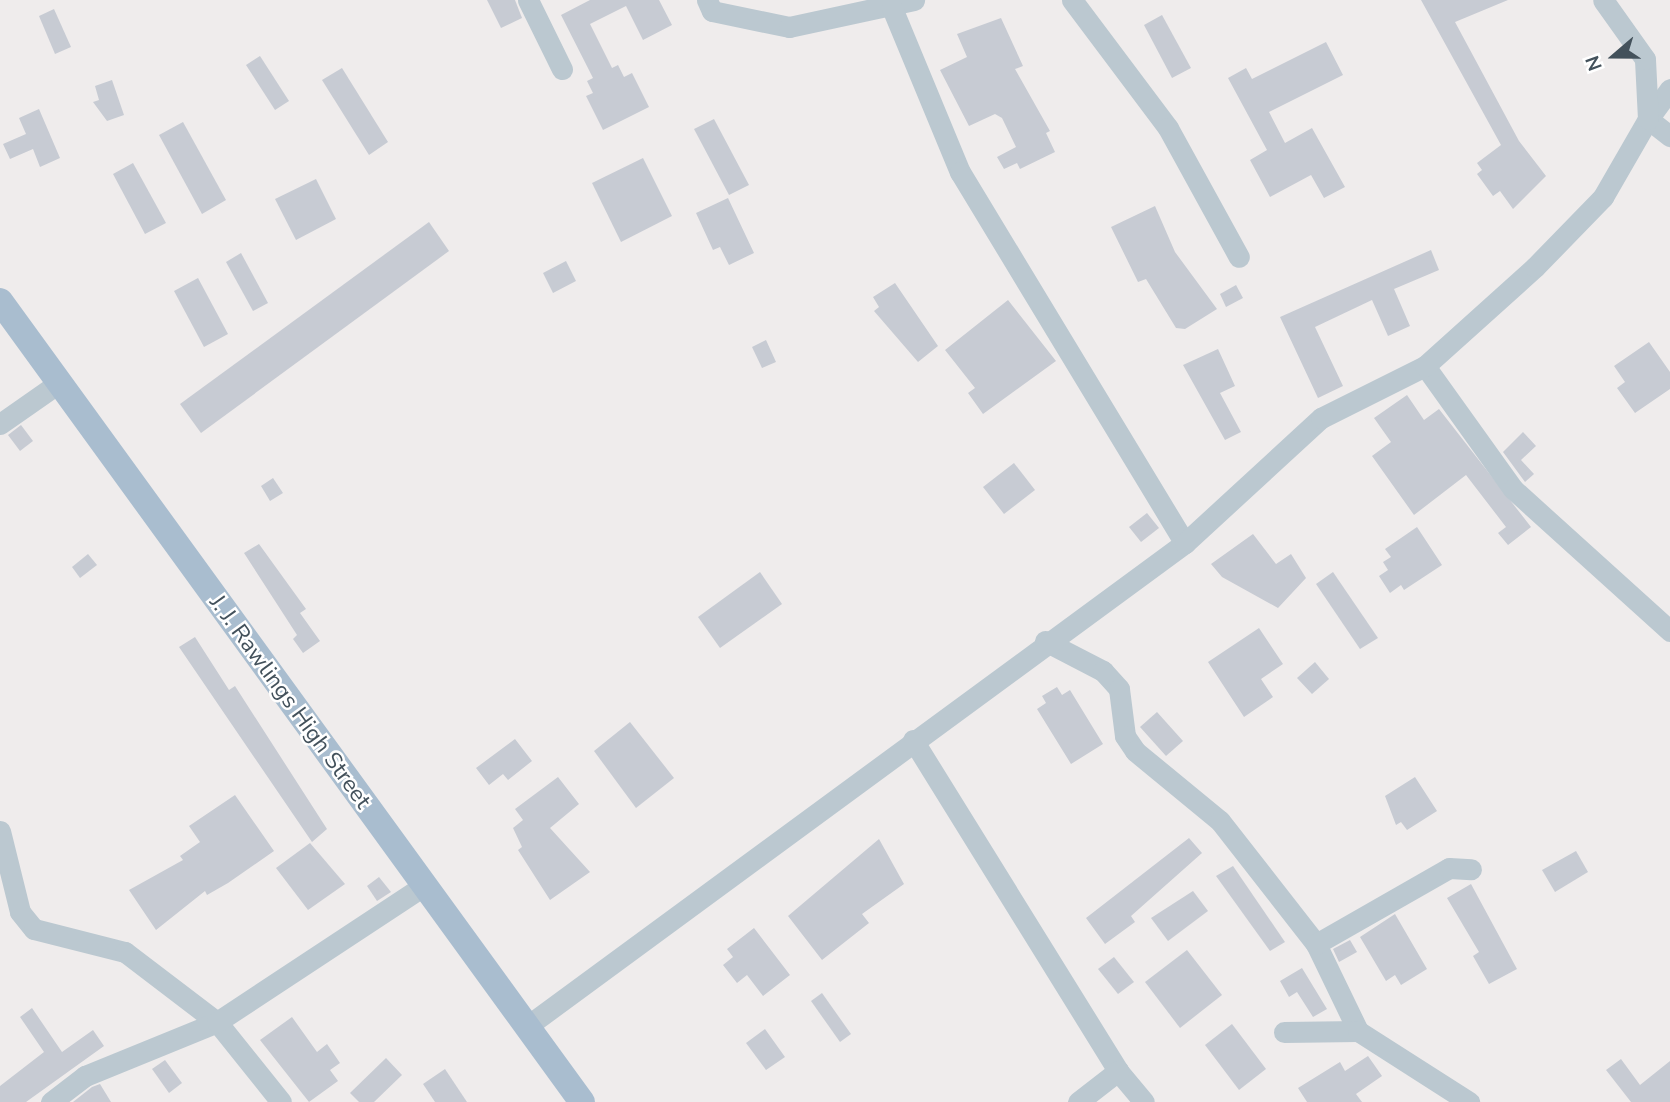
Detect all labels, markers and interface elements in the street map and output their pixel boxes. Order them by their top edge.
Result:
north arrow [1579,21,1649,91]
text: N [1580,52,1609,74]
street label: J. J. Rawlings High Street [203,590,377,814]

